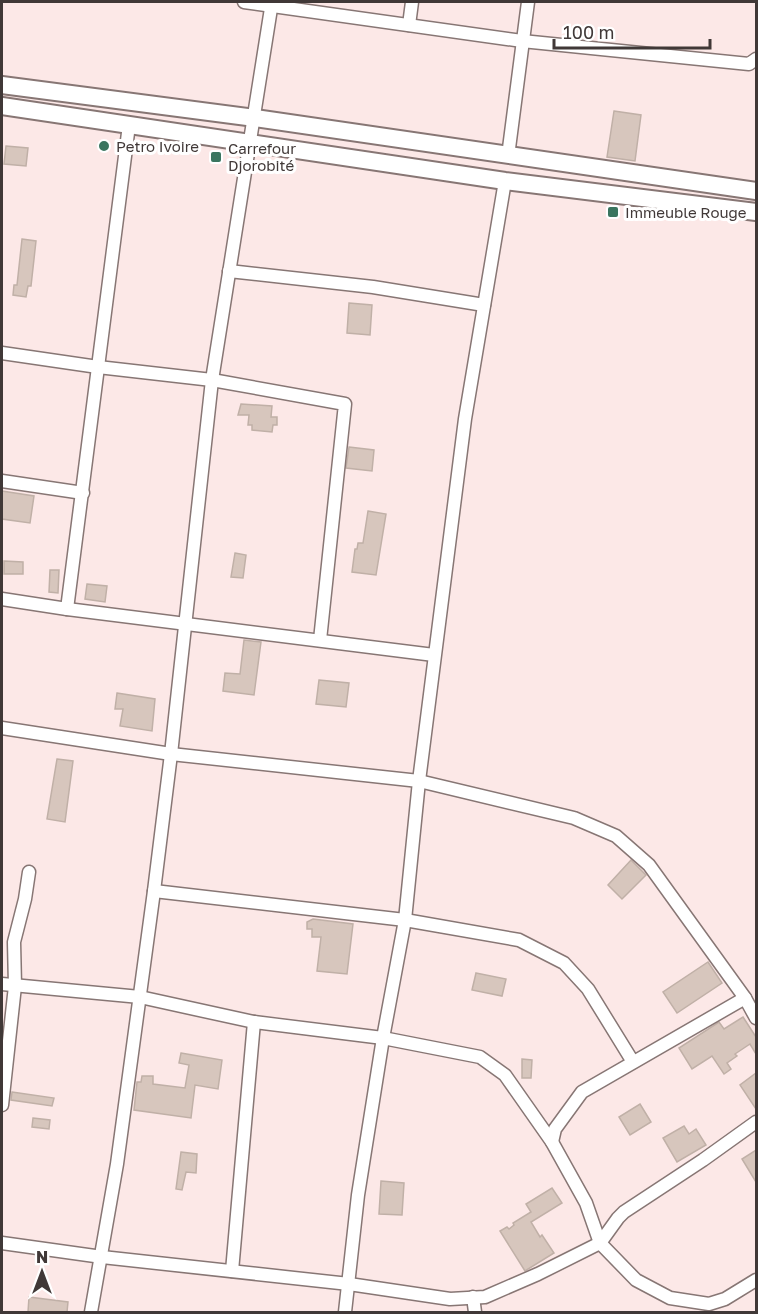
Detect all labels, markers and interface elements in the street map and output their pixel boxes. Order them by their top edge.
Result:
scale bar [554,12,710,50]
text: 100 m [563,21,614,43]
place label: Petro Ivoire [116,137,199,155]
marker: Petro Ivoire [97,139,111,153]
place label: Carrefour Djorobité [228,139,296,174]
marker: Carrefour Djorobité [209,150,223,164]
place label: Immeuble Rouge [625,203,747,221]
marker: Immeuble Rouge [606,205,620,219]
north arrow [12,1242,72,1302]
text: N [36,1247,48,1267]

